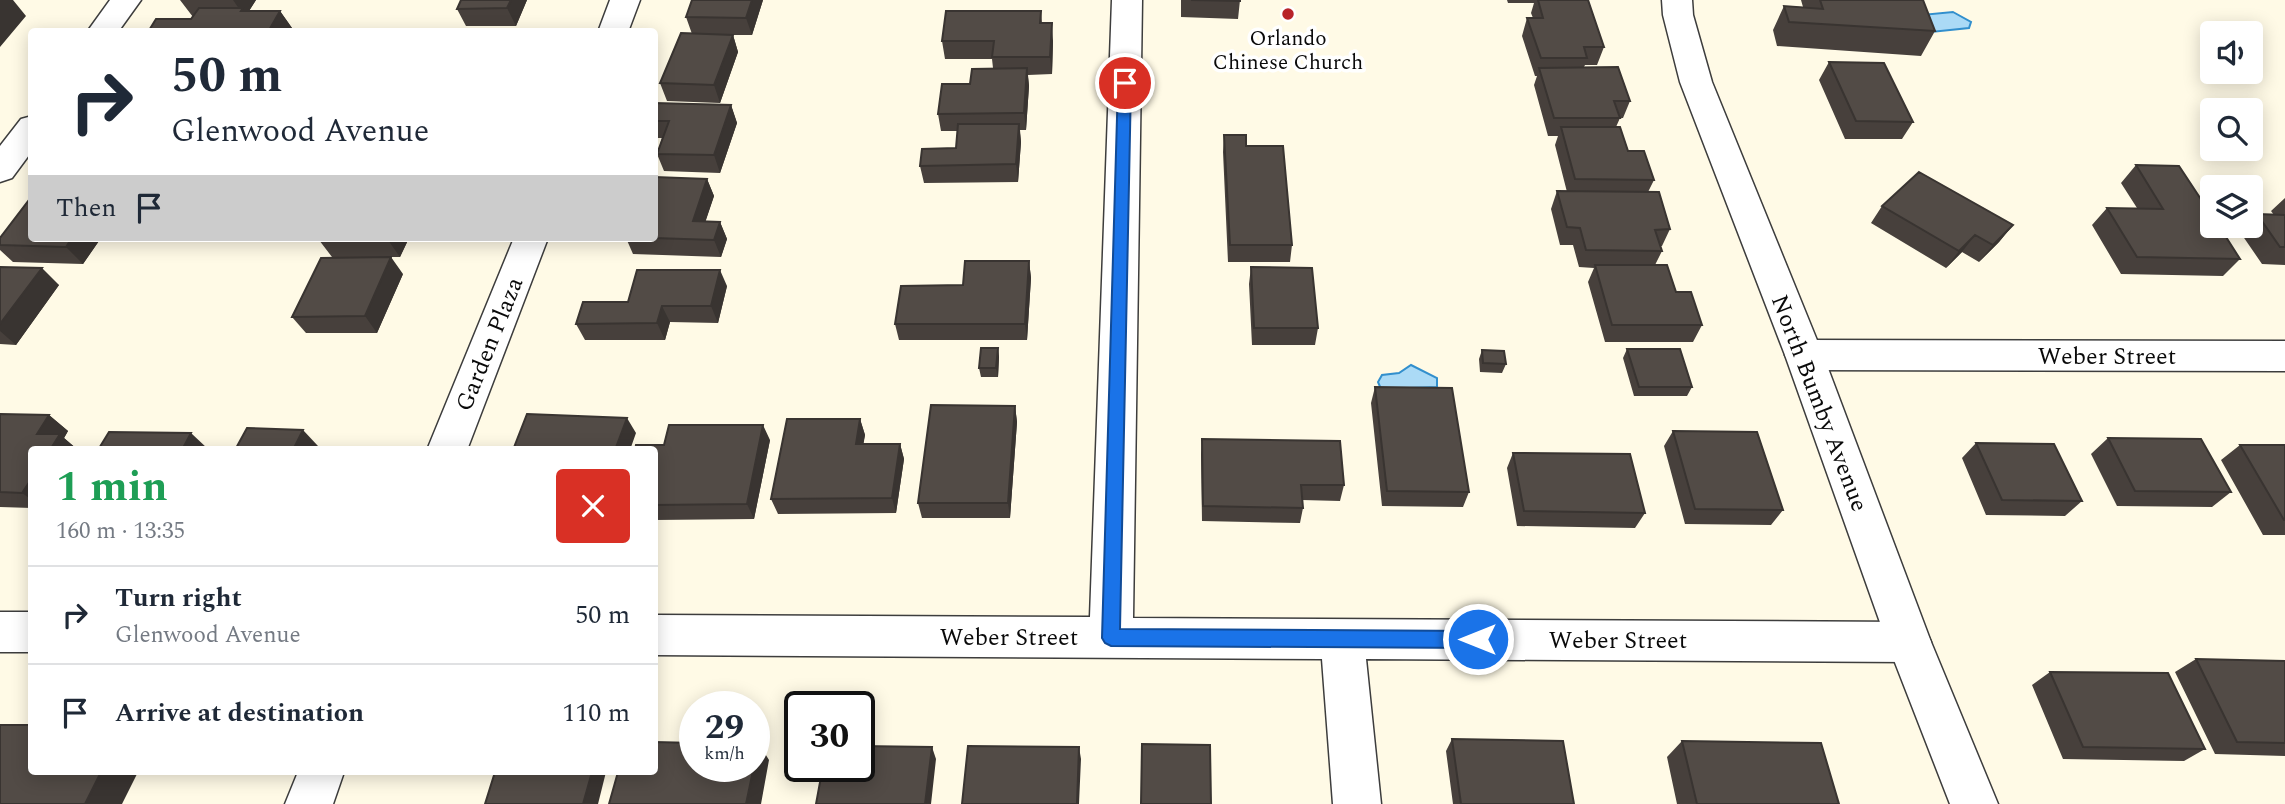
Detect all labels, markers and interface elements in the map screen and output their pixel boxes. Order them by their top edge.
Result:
marker: Orlando Chinese Church [1280,6,1296,22]
map controls [2200,21,2263,238]
button: sound [2200,21,2263,84]
place label: Orlando Chinese Church [1213,23,1363,79]
text: 50 m [171,39,282,114]
pin [1095,53,1155,113]
icon: right [56,56,147,147]
icon: arrive [1106,64,1144,102]
button: search [2200,98,2263,161]
text: Glenwood Avenue [171,107,429,156]
button: layers [2200,175,2263,238]
text: Then [56,188,116,228]
icon: arrive [130,189,168,227]
street label: Garden Plaza [447,272,533,417]
street label: North Bumby Avenue [1761,290,1877,517]
street label: Weber Street [2038,339,2176,375]
text: 1 min [56,456,168,519]
button: close [556,469,630,543]
text: 160 m · 13:35 [56,514,185,549]
text: Turn right [115,578,242,618]
text: 50 m [575,595,630,635]
icon: right [56,596,94,634]
position arrow [1441,602,1515,676]
text: Glenwood Avenue [115,618,301,653]
street label: Weber Street [940,620,1078,656]
street label: Weber Street [1549,623,1687,659]
speed limit sign: 30 [784,691,875,782]
text: Arrive at destination [115,693,364,733]
text: 110 m [562,693,630,733]
icon: arrive [56,694,94,732]
text: 29 [705,701,744,754]
text: km/h [704,740,745,767]

